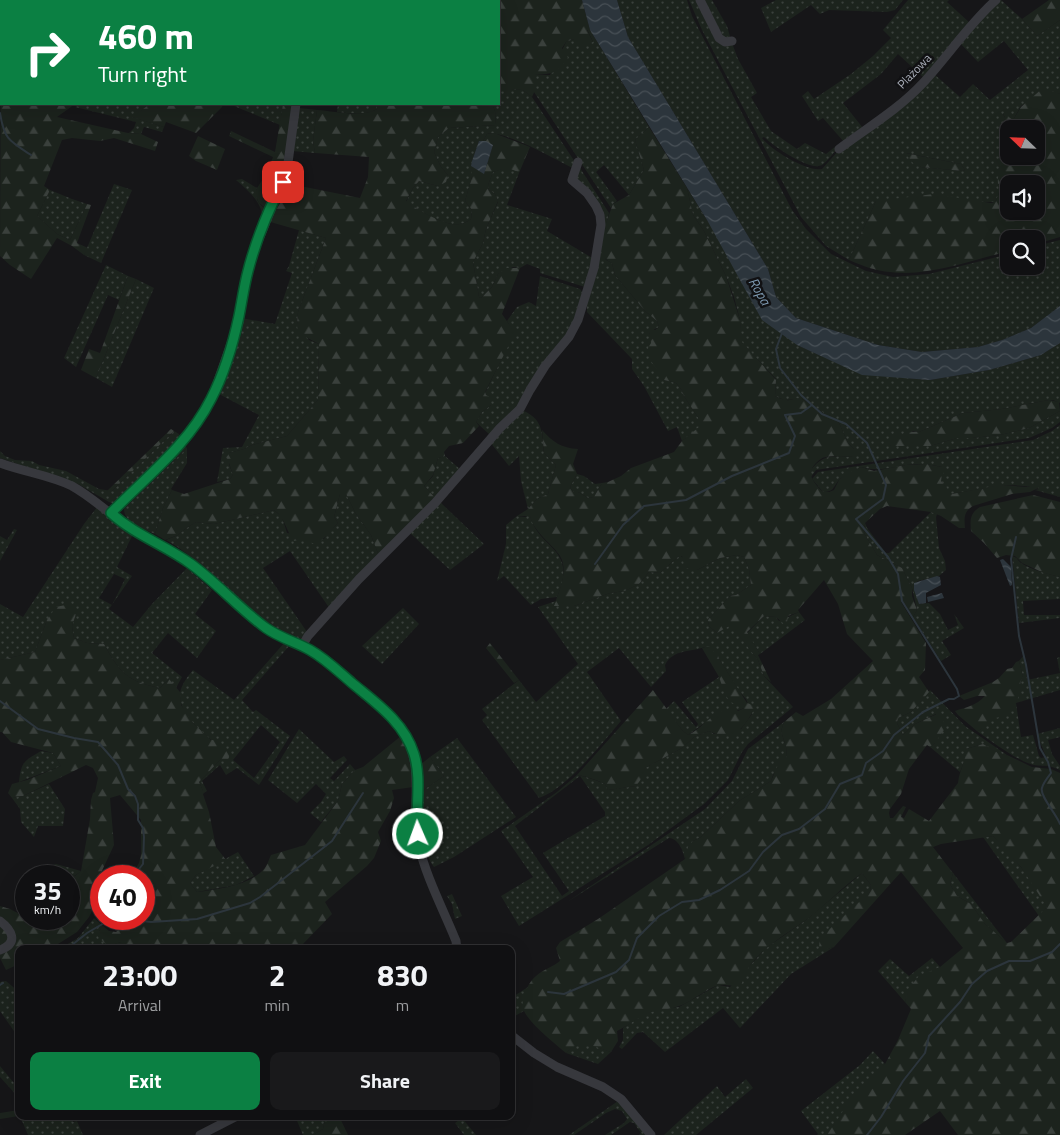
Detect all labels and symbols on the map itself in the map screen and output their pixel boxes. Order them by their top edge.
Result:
street label: Plażowa [892,49,936,93]
north arrow [1000,120,1045,165]
pin [262,161,304,203]
water label: Ropa [744,273,777,310]
position arrow [391,807,443,859]
speed limit sign: 40 [90,865,155,930]

